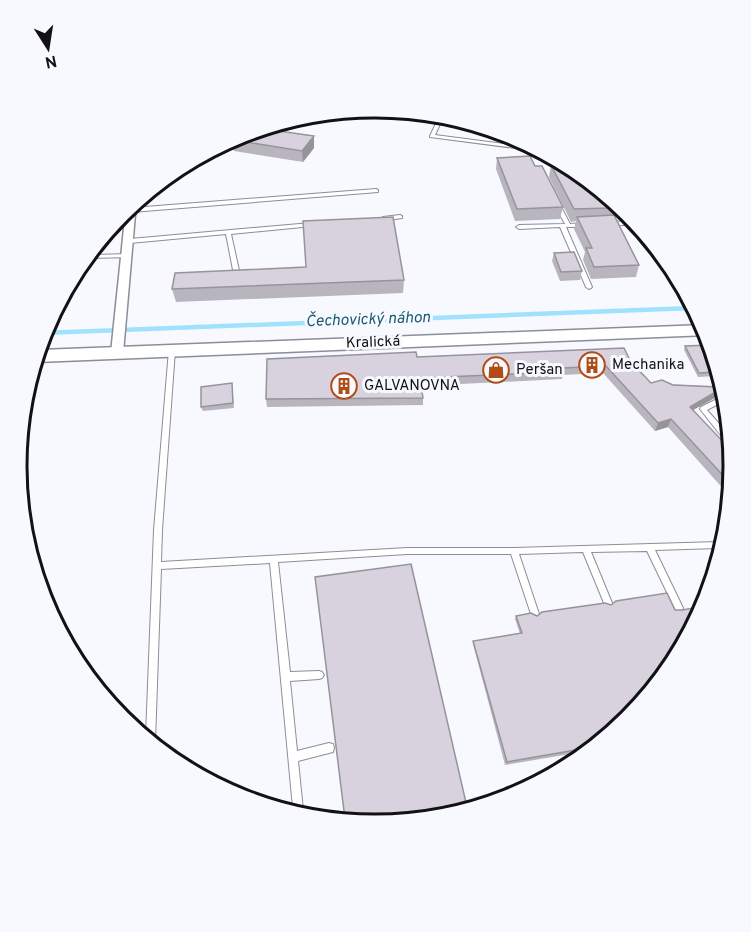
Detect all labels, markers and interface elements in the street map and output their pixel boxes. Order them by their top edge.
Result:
north arrow [18,18,78,78]
text: N [43,50,58,72]
water label: Čechovický náhon [305,306,431,332]
street label: Kralická [345,333,401,353]
building icon: Mechanika [577,350,607,380]
shop icon: Peršan [481,355,511,385]
place label: Mechanika [612,356,684,375]
place label: Peršan [516,361,563,380]
building icon: GALVANOVNA [329,371,359,401]
place label: GALVANOVNA [364,377,460,396]

